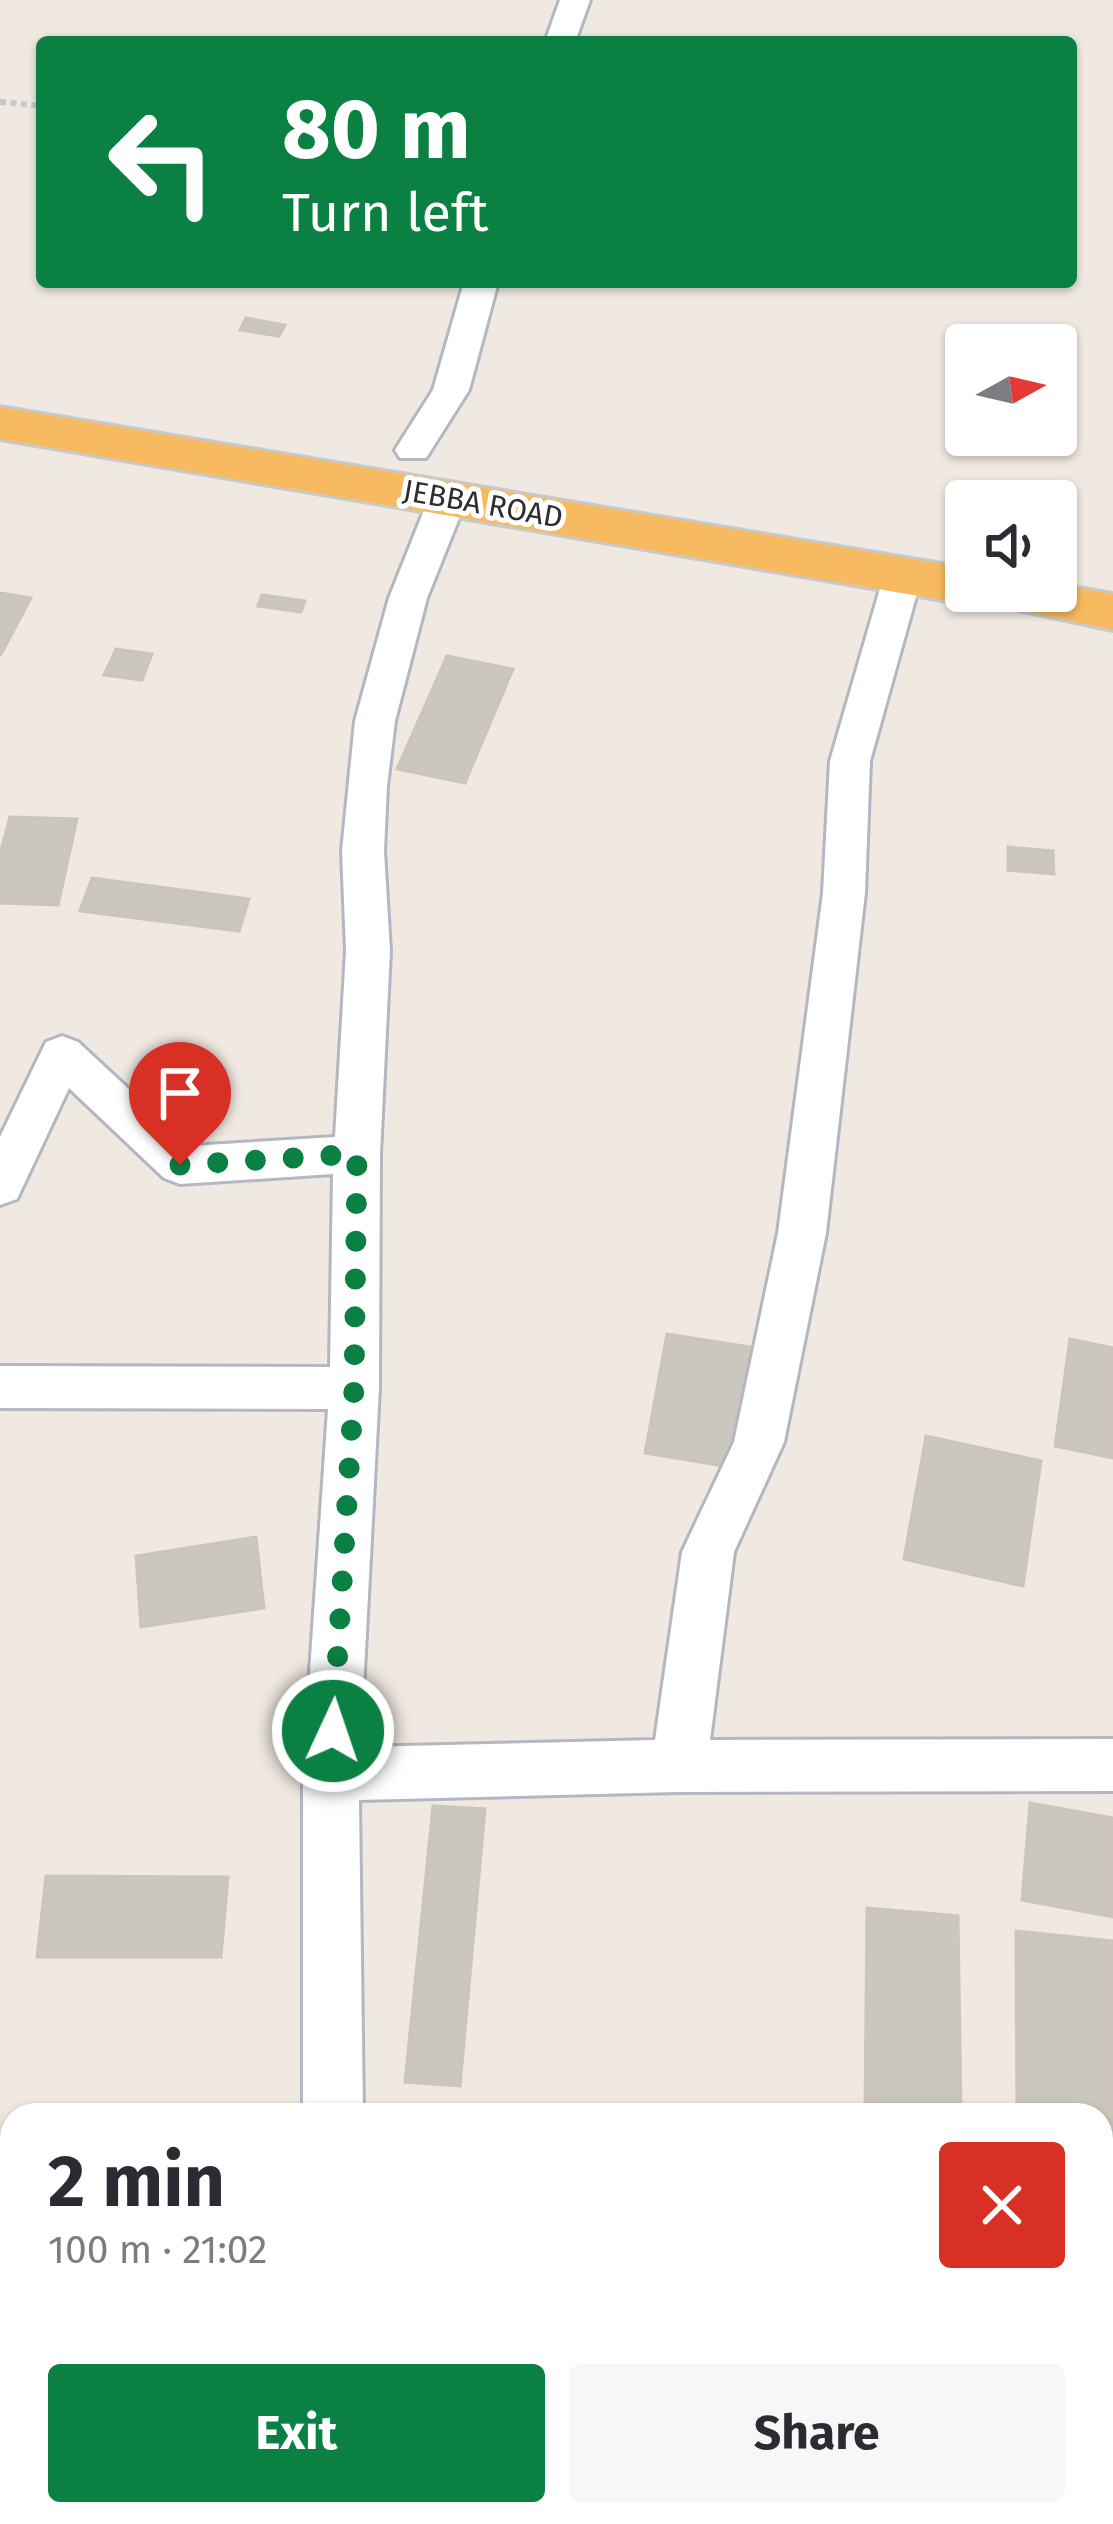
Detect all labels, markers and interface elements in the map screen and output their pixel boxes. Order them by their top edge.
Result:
text: 80 m [282,79,471,180]
icon: left [84,84,240,240]
text: Turn left [282,181,489,245]
north arrow [945,324,1077,456]
map controls [945,324,1077,612]
street label: JEBBA ROAD [400,472,566,536]
button: sound [945,480,1077,612]
pin [129,1042,231,1165]
icon: arrive [147,1060,213,1126]
position arrow [270,1668,396,1794]
text: 2 min [48,2139,225,2225]
button: close [939,2142,1065,2268]
text: 100 m · 21:02 [48,2227,267,2273]
button: Exit [48,2364,545,2502]
button: Share [569,2364,1065,2502]

